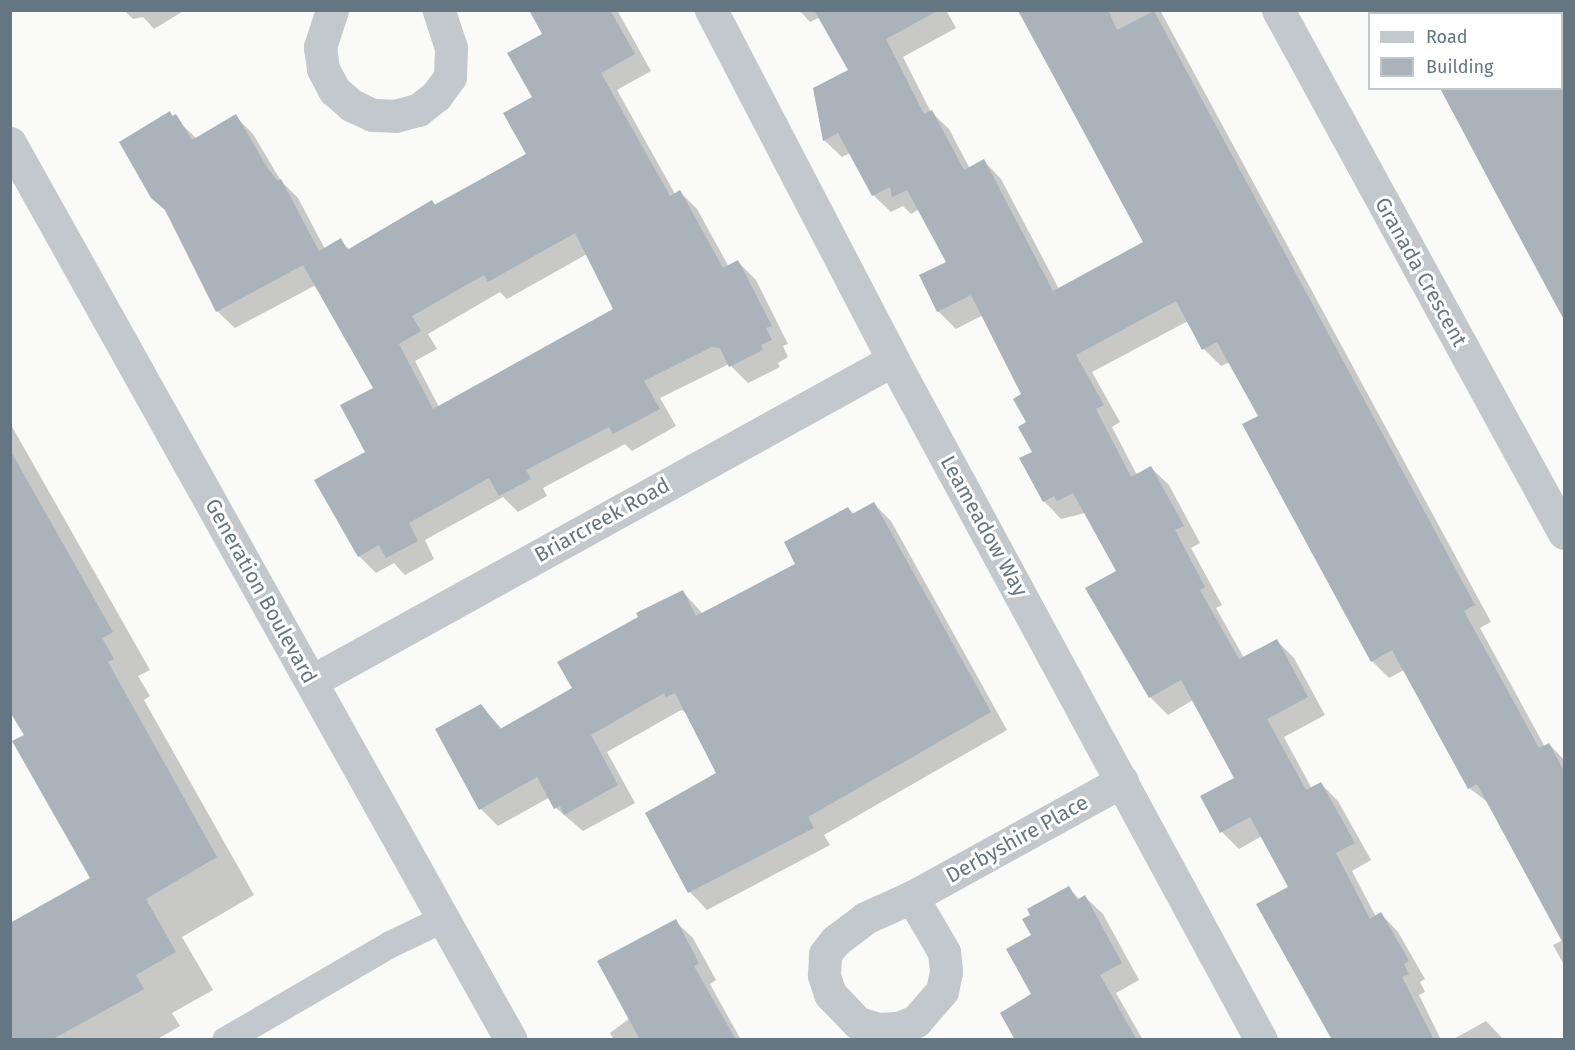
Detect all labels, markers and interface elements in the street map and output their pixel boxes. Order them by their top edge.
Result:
legend [1368,12,1563,90]
text: Road [1426,26,1468,48]
text: Building [1426,56,1493,78]
street label: Granada Crescent [1370,193,1472,351]
street label: Leameadow Way [935,451,1033,601]
street label: Briarcreek Road [530,472,674,568]
street label: Generation Boulevard [200,494,322,688]
street label: Derbyshire Place [941,790,1093,888]

